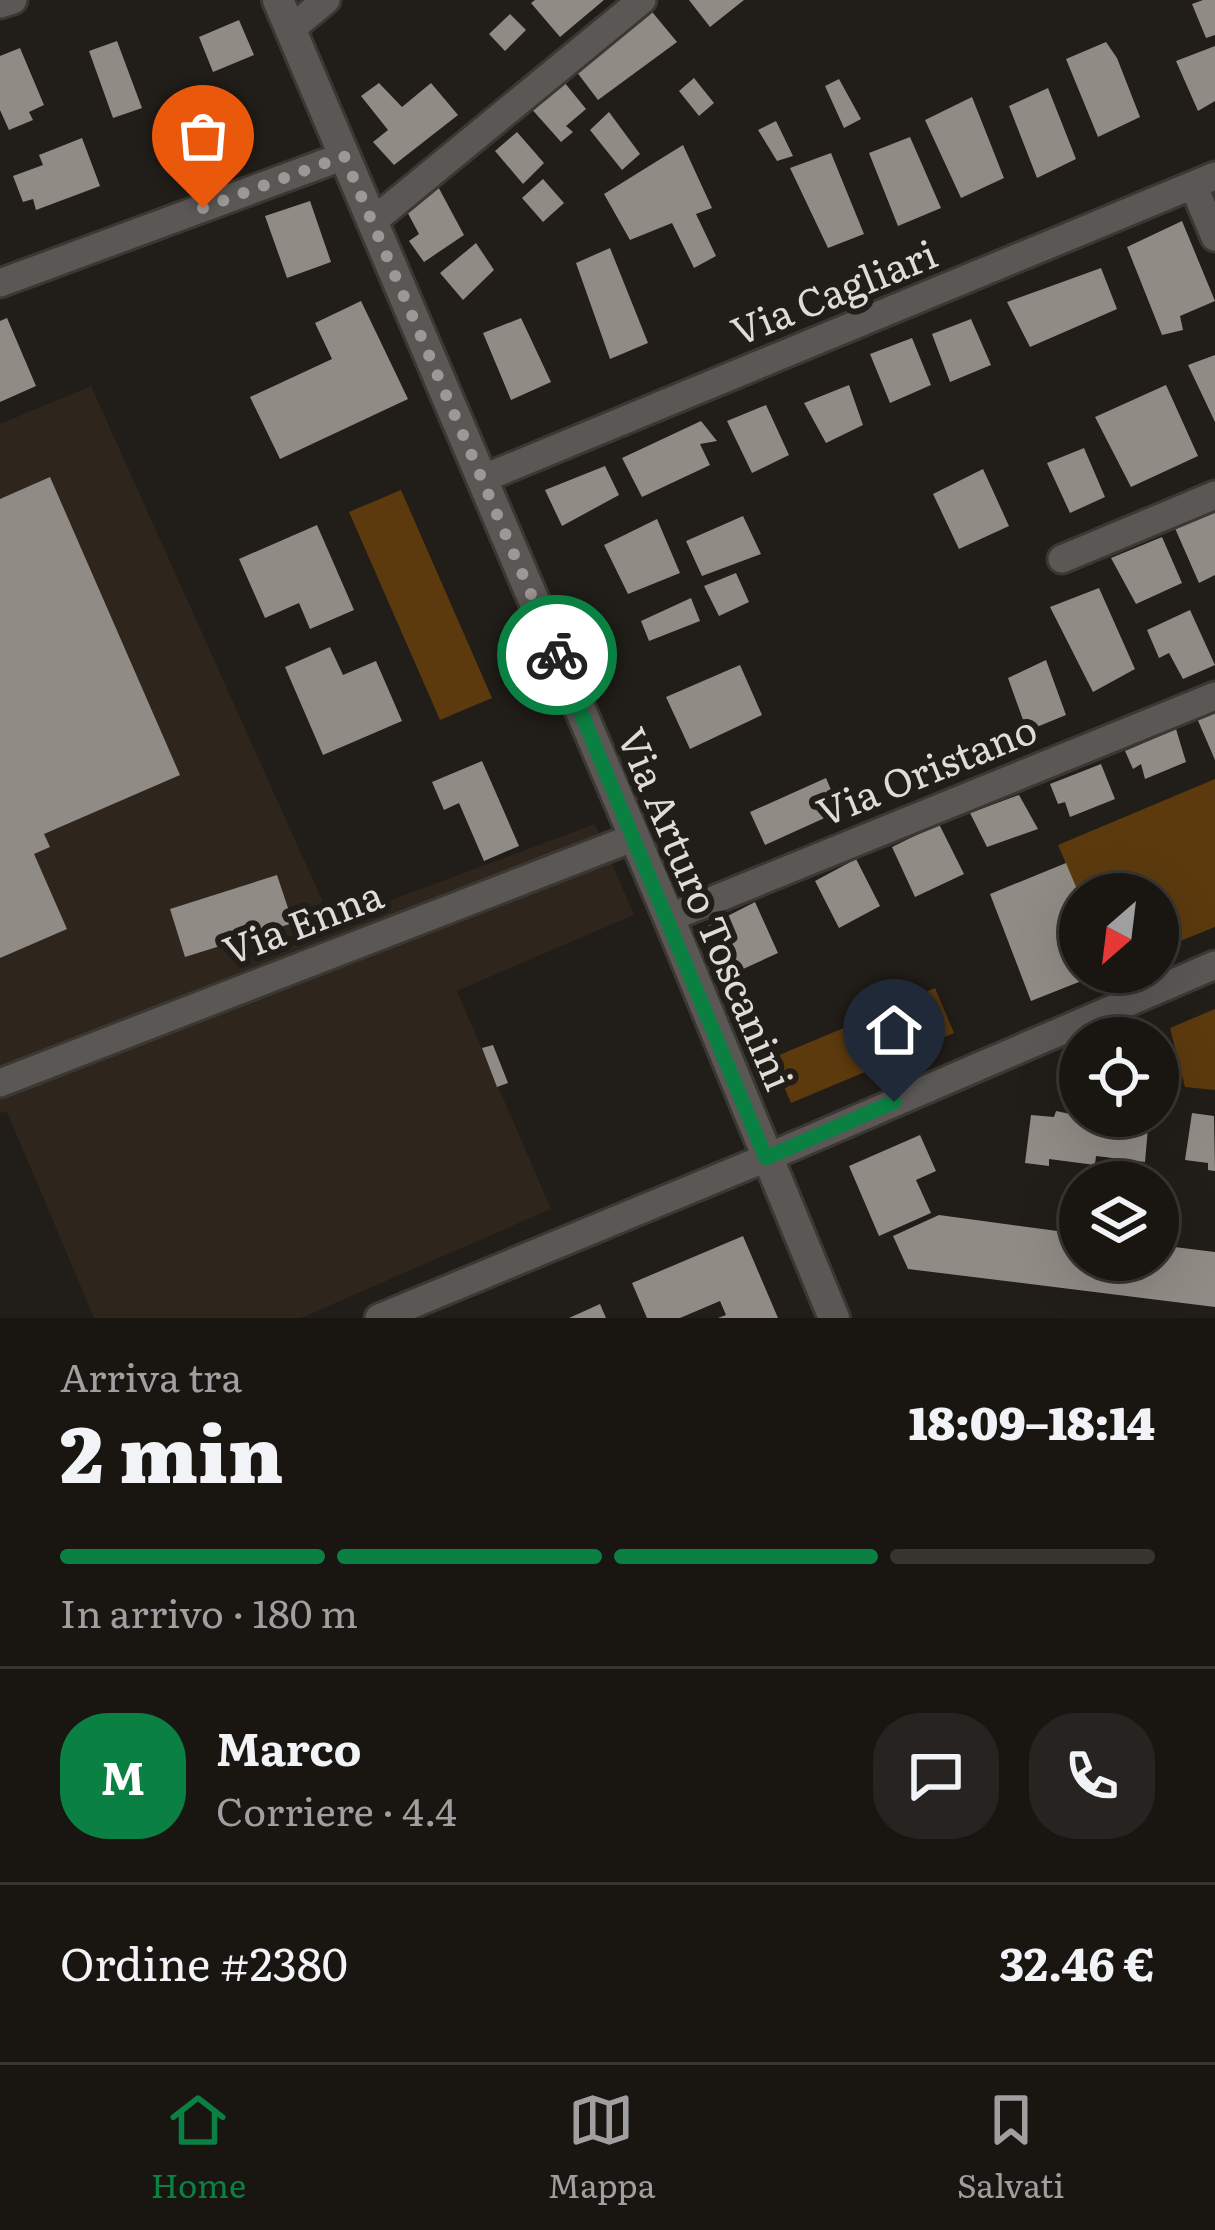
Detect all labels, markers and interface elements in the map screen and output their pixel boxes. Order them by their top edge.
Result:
pin [152,85,254,208]
icon: bag [170,103,236,169]
street label: Via Cagliari [721,223,945,358]
courier [497,595,617,715]
icon: bike [524,622,590,688]
street label: Via Oristano [807,698,1045,839]
street label: Via Arturo Toscanini [605,718,810,1098]
street label: Via Enna [214,863,390,977]
north arrow [1059,873,1179,993]
map controls [1059,873,1179,1281]
pin [843,979,945,1102]
icon: home [861,997,927,1063]
button: locate [1059,1017,1179,1137]
button: layers [1059,1161,1179,1281]
text: Arriva tra [60,1346,242,1404]
text: 18:09–18:14 [909,1387,1155,1454]
text: 2 min [60,1391,283,1507]
text: In arrivo · 180 m [60,1582,358,1640]
text: Marco [216,1713,362,1780]
button: chat [873,1713,999,1839]
button: phone [1029,1713,1155,1839]
text: M [101,1742,145,1809]
text: Corriere · 4.4 [216,1780,457,1838]
text: Ordine #2380 [60,1928,348,1995]
text: 32.46 € [999,1928,1155,1995]
tab: Home [151,2087,246,2208]
tab: Mappa [547,2087,656,2208]
tab: Salvati [957,2087,1064,2208]

